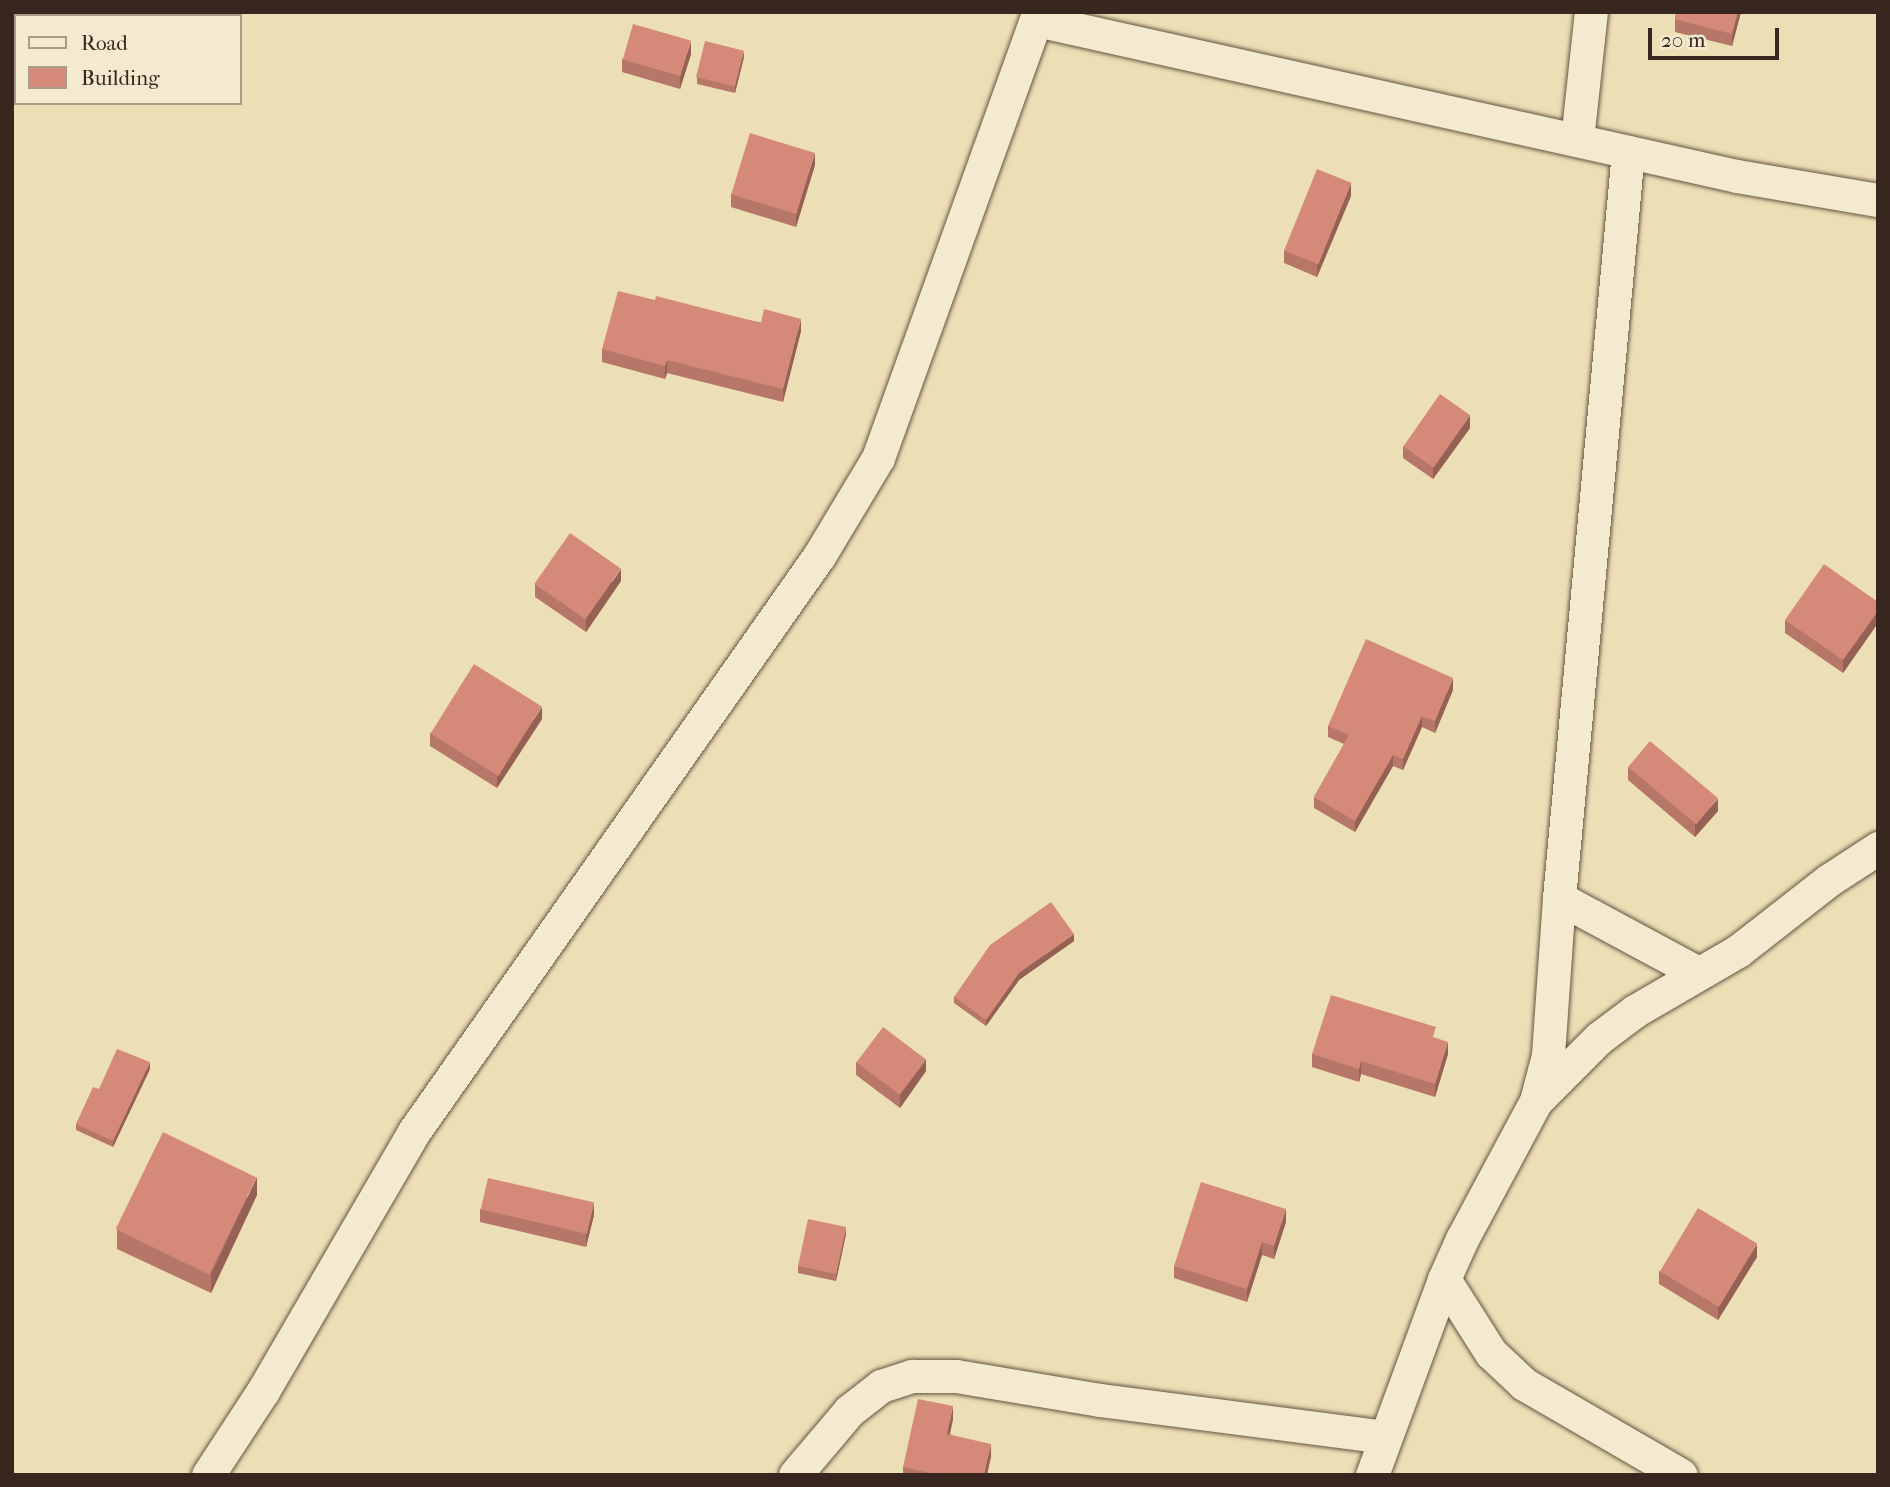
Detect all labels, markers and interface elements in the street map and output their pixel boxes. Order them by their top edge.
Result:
legend [14,14,242,105]
scale bar [1652,14,1783,58]
text: 20 m [1661,28,1705,52]
text: Road [81,31,128,55]
text: Building [81,66,159,90]

